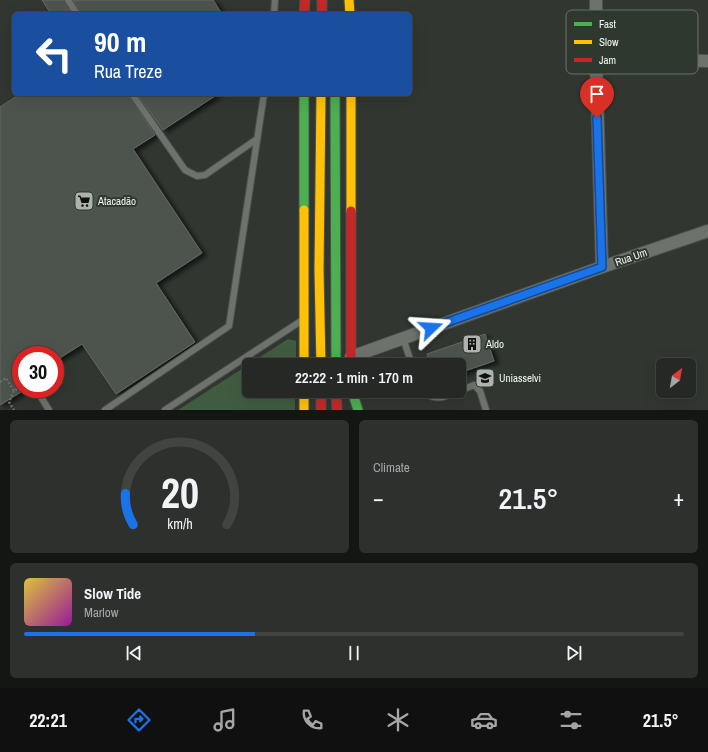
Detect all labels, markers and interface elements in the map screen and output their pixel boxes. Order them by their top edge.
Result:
legend [566,10,698,74]
text: Fast [599,17,617,31]
text: 90 m [94,23,146,61]
icon: left [28,28,80,80]
text: Slow [599,35,619,49]
text: Jam [599,53,616,67]
text: Rua Treze [94,59,162,84]
pin [580,77,614,118]
icon: arrive [586,83,608,105]
supermarket icon: Atacadão [73,190,95,212]
place label: Atacadão [97,194,136,208]
street label: Rua Um [613,245,649,269]
position arrow [410,307,452,349]
building icon: Aldo [461,333,483,355]
place label: Aldo [485,337,504,351]
speed limit sign: 30 [12,346,64,398]
north arrow [656,358,696,398]
map controls [656,358,696,398]
text: 22:22 · 1 min · 170 m [295,367,413,388]
school or university icon: Uniasselvi [474,367,496,389]
place label: Uniasselvi [499,371,541,385]
text: Climate [373,459,410,476]
text: 20 [161,464,198,520]
text: 21.5° [499,478,558,518]
text: − [373,483,384,513]
text: + [673,483,684,513]
text: km/h [167,513,192,532]
text: Slow Tide [84,583,141,604]
text: Marlow [84,604,118,621]
icon: previous [123,642,145,664]
icon: pause [343,642,365,664]
icon: next [563,642,585,664]
icon: directions [125,706,153,734]
icon: music [211,706,239,734]
icon: phone [298,706,326,734]
icon: climate [384,706,412,734]
icon: car [470,706,498,734]
icon: filters [557,706,585,734]
text: 22:21 [29,708,67,733]
text: 21.5° [643,708,679,733]

